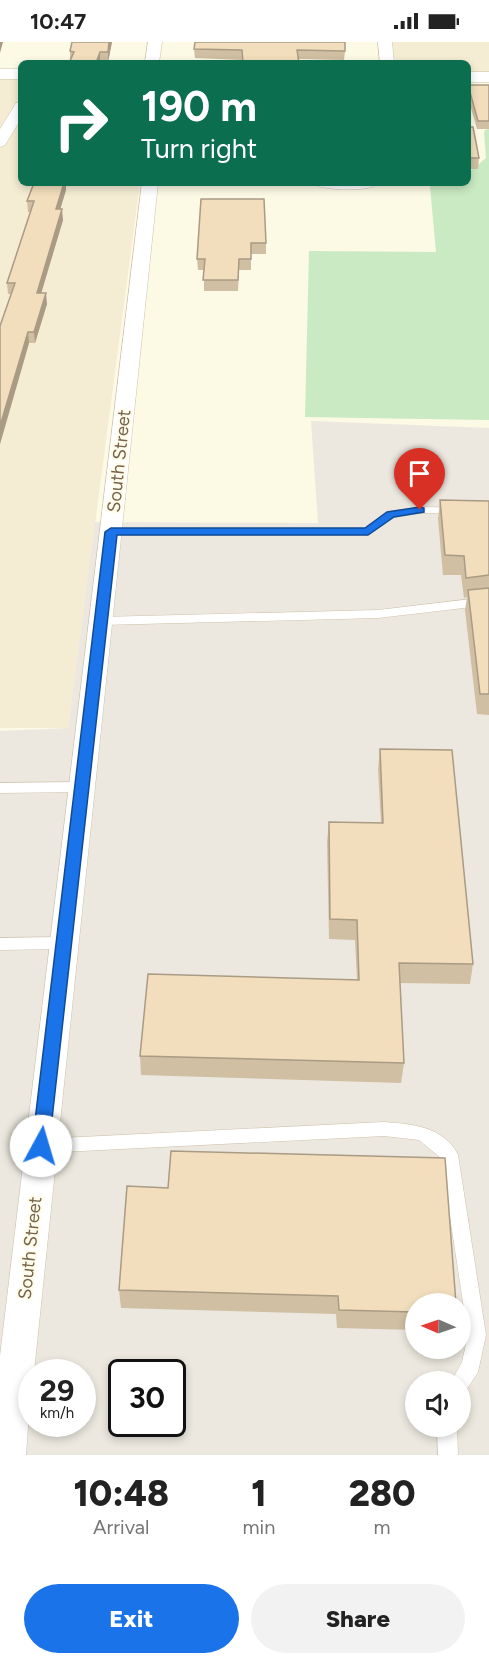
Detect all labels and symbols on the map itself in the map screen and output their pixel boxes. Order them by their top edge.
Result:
street label: South Street [103,408,135,513]
pin [394,448,445,510]
position arrow [9,1114,73,1178]
street label: South Street [14,1195,46,1300]
north arrow [405,1293,471,1359]
speed limit sign: 30 [108,1359,186,1437]

